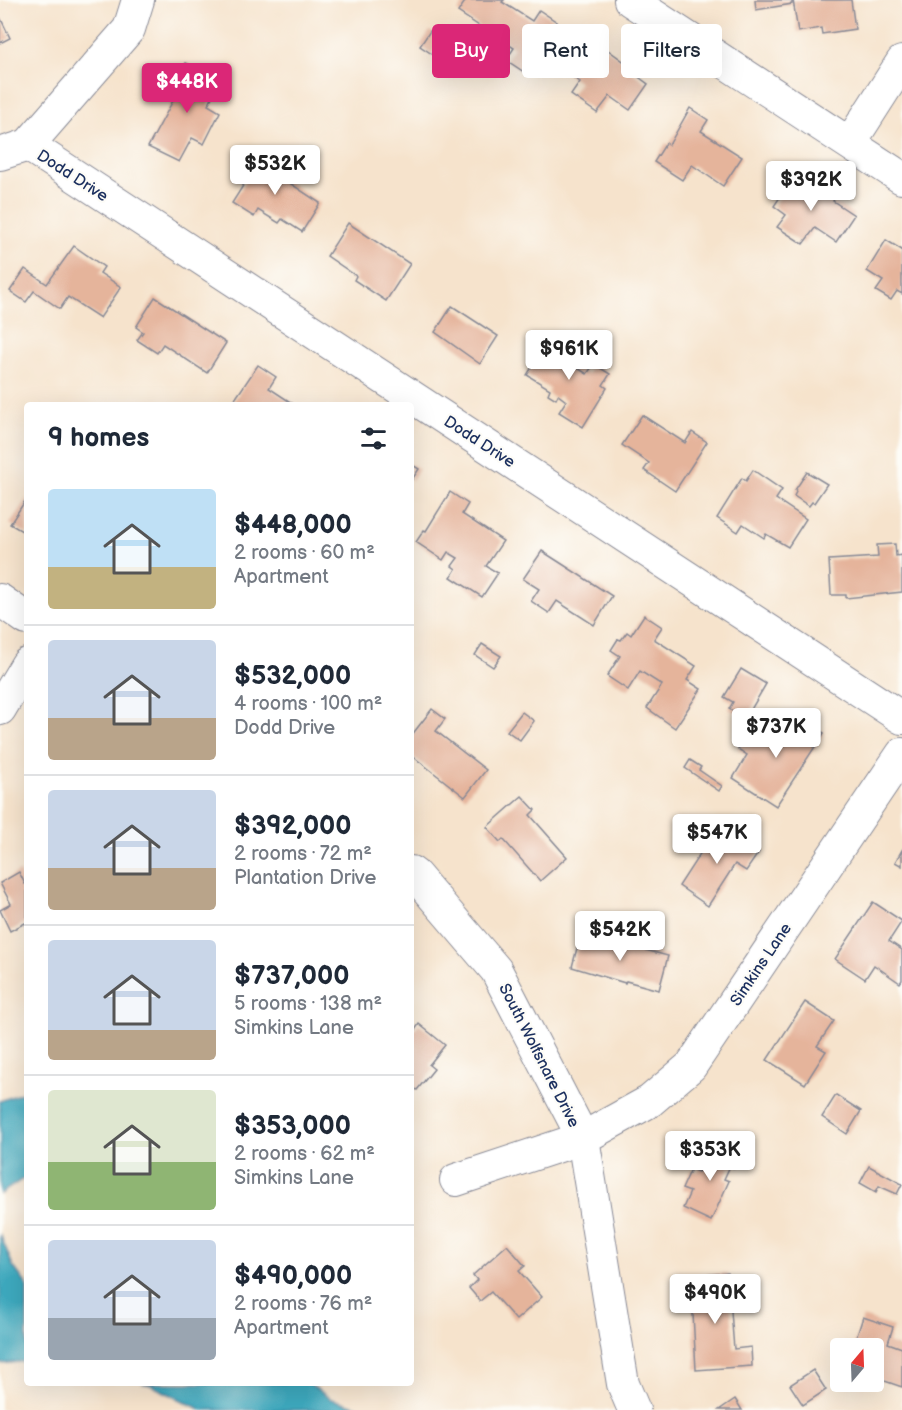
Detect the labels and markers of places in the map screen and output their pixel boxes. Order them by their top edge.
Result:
pin: $448K [145,63,229,114]
pin: $532K [233,145,317,196]
pin: $392K [769,161,853,212]
pin: $961K [527,330,611,381]
pin: $737K [734,708,818,759]
pin: $547K [675,814,759,865]
pin: $542K [578,911,662,962]
pin: $353K [668,1131,752,1182]
pin: $490K [673,1274,757,1325]

